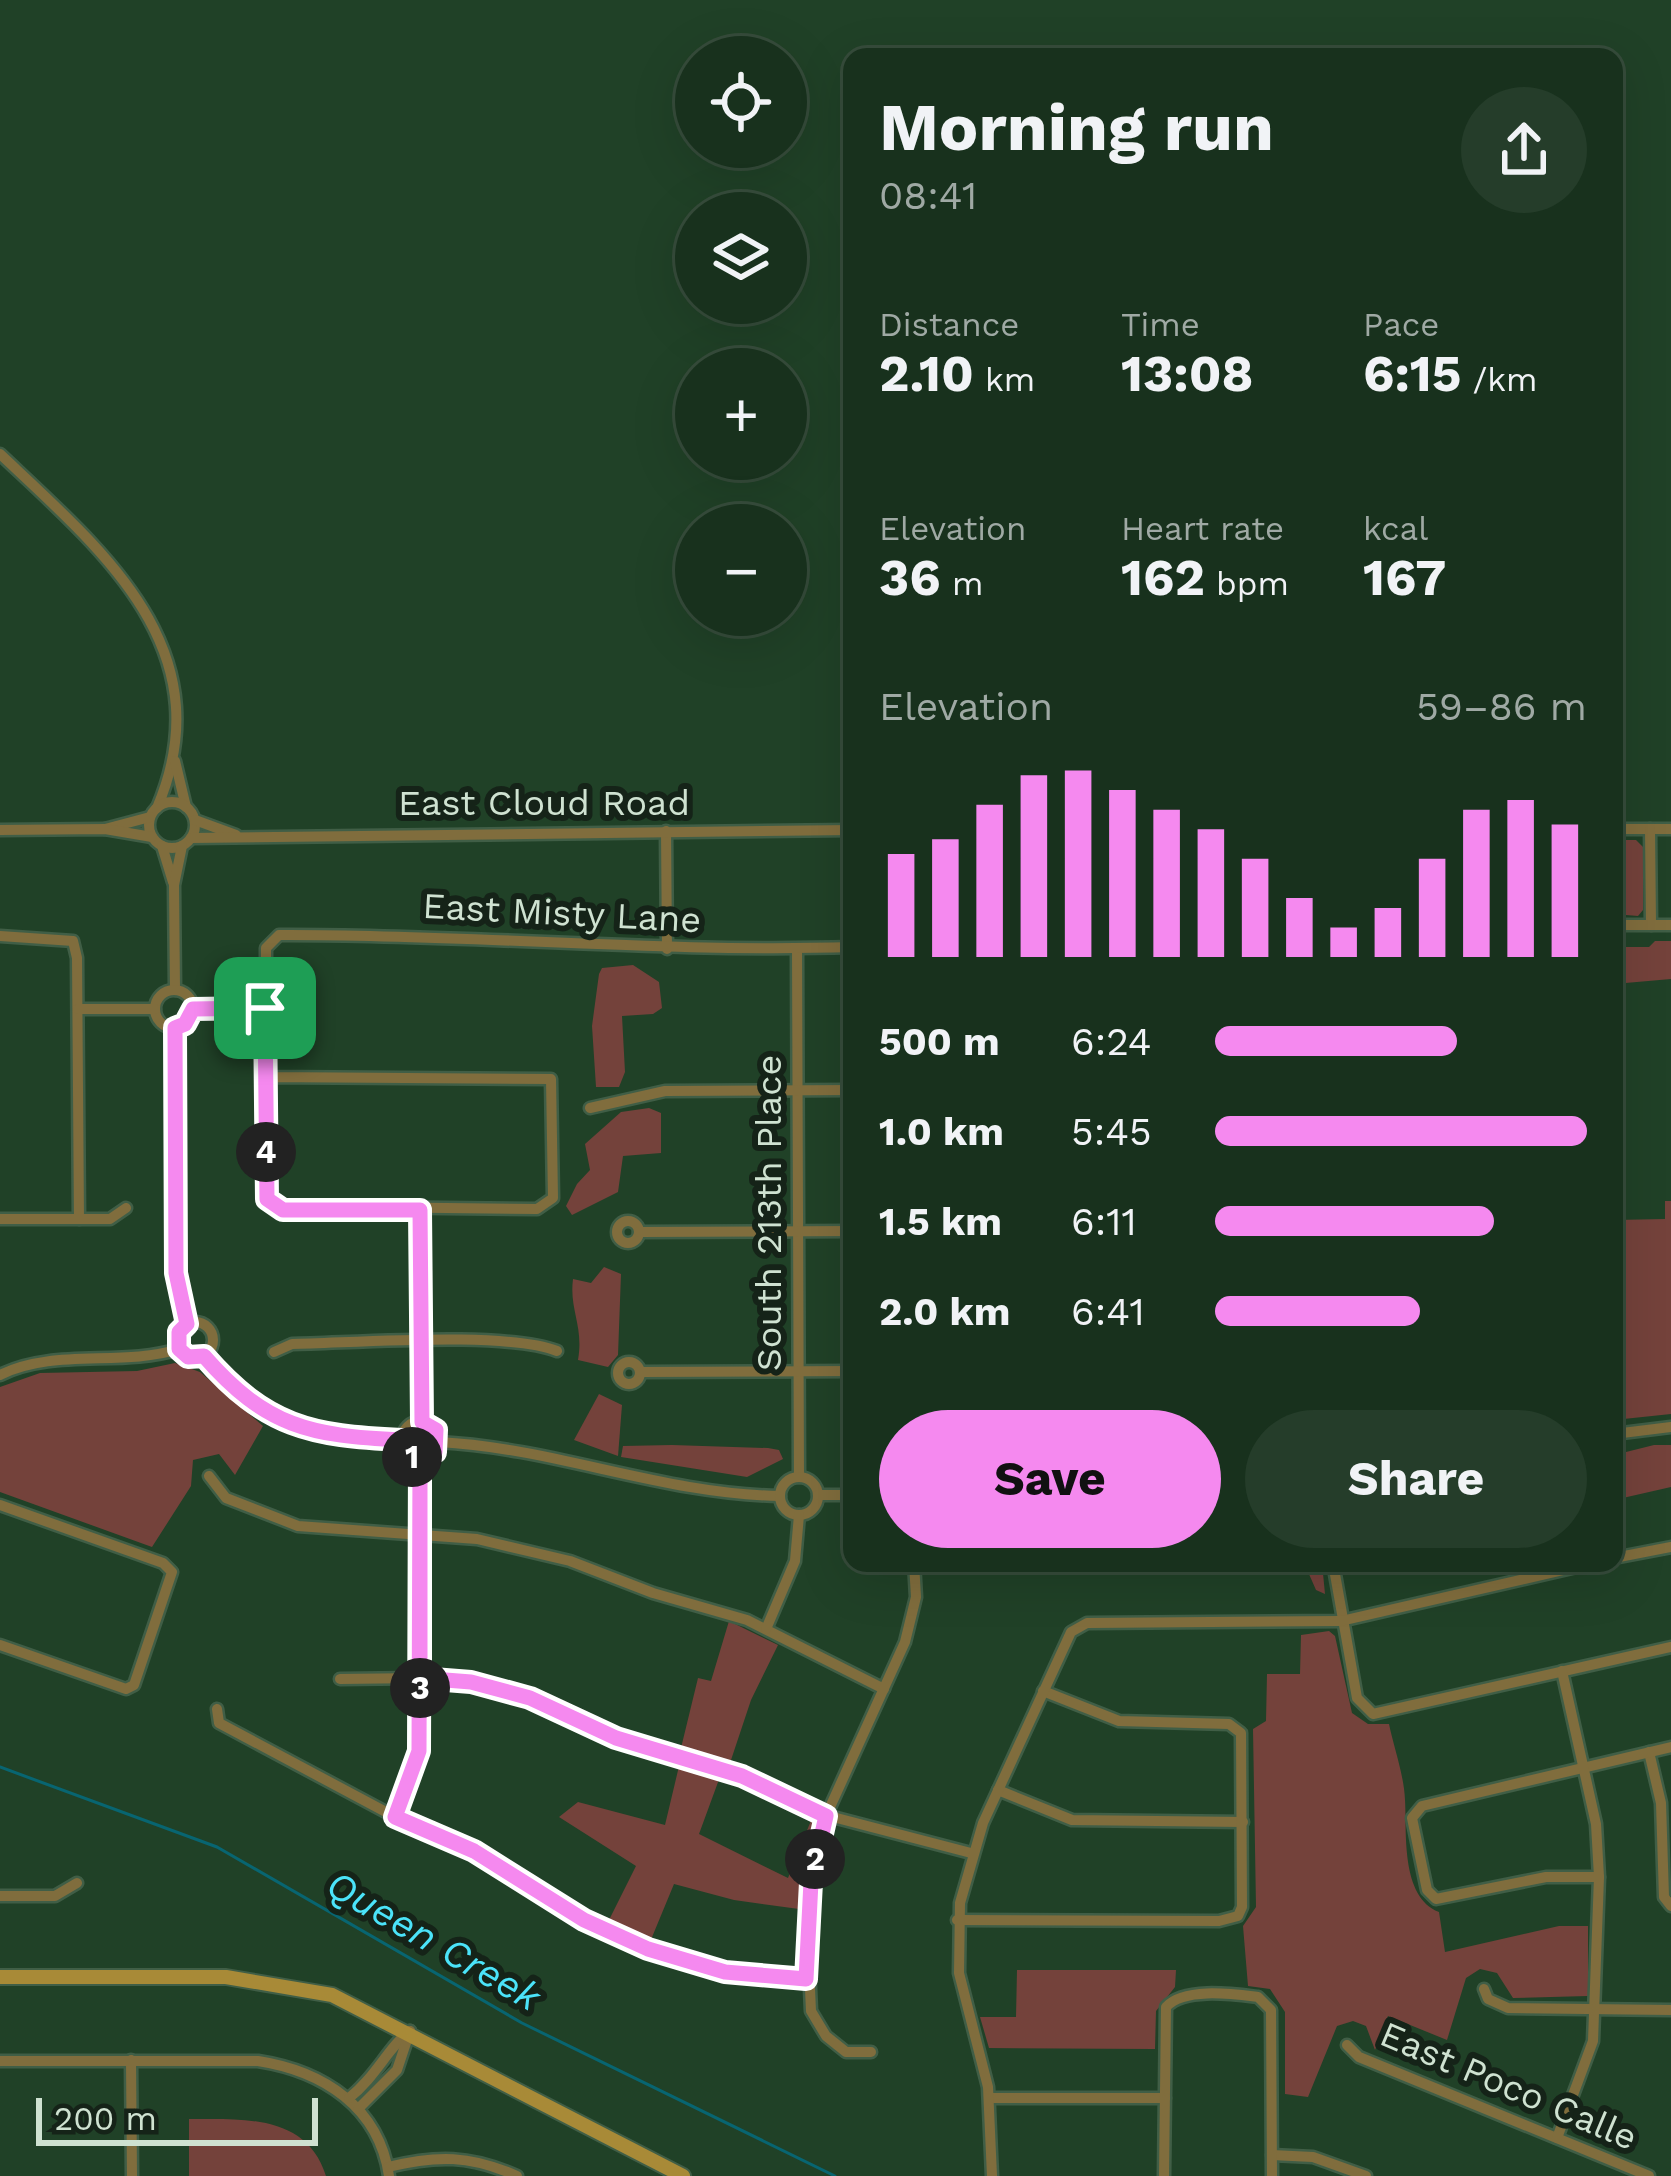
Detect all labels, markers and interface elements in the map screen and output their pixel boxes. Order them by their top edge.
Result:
map controls [675,36,807,636]
button: locate [675,36,807,168]
button: share [1461,87,1587,213]
text: Morning run [879,89,1274,166]
text: 08:41 [879,173,977,218]
button: layers [675,192,807,324]
text: Distance [879,305,1019,344]
text: Time [1121,305,1200,344]
text: Pace [1363,305,1439,344]
text: 2.10 [879,344,974,403]
text: 13:08 [1121,344,1253,403]
text: 6:15 [1363,344,1462,403]
button: + [675,348,807,480]
text: km [974,360,1035,399]
text: /km [1462,360,1537,399]
button: − [675,504,807,636]
text: Elevation [879,509,1026,548]
text: Heart rate [1121,509,1284,548]
text: kcal [1363,509,1428,548]
text: 36 [879,548,941,607]
text: 162 [1121,548,1205,607]
text: 167 [1363,548,1446,607]
text: m [941,564,983,603]
text: bpm [1205,564,1289,603]
text: Elevation [879,684,1053,729]
text: 59–86 m [1416,684,1587,729]
street label: East Cloud Road [398,782,690,824]
street label: East Misty Lane [422,885,702,941]
pin [214,957,316,1059]
icon: arrive [232,975,298,1041]
text: 500 m [879,1019,1000,1064]
text: 6:24 [1071,1019,1152,1064]
street label: South 213th Place [748,1055,790,1371]
text: 1.0 km [879,1109,1004,1154]
text: 5:45 [1071,1109,1152,1154]
pin: 4 [236,1122,296,1182]
text: 4 [255,1132,277,1171]
text: 1.5 km [879,1199,1002,1244]
text: 6:11 [1071,1199,1137,1244]
text: 2.0 km [879,1289,1010,1334]
text: 6:41 [1071,1289,1145,1334]
button: Save [879,1410,1221,1548]
button: Share [1245,1410,1587,1548]
pin: 1 [382,1427,442,1487]
text: 1 [405,1437,419,1476]
pin: 3 [390,1658,450,1718]
text: 3 [410,1668,430,1707]
pin: 2 [785,1829,845,1889]
text: 2 [805,1839,825,1878]
water label: Queen Creek [319,1861,550,2021]
street label: East Poco Calle [1374,2013,1643,2159]
scale bar [36,2092,318,2145]
text: 200 m [54,2099,157,2138]

